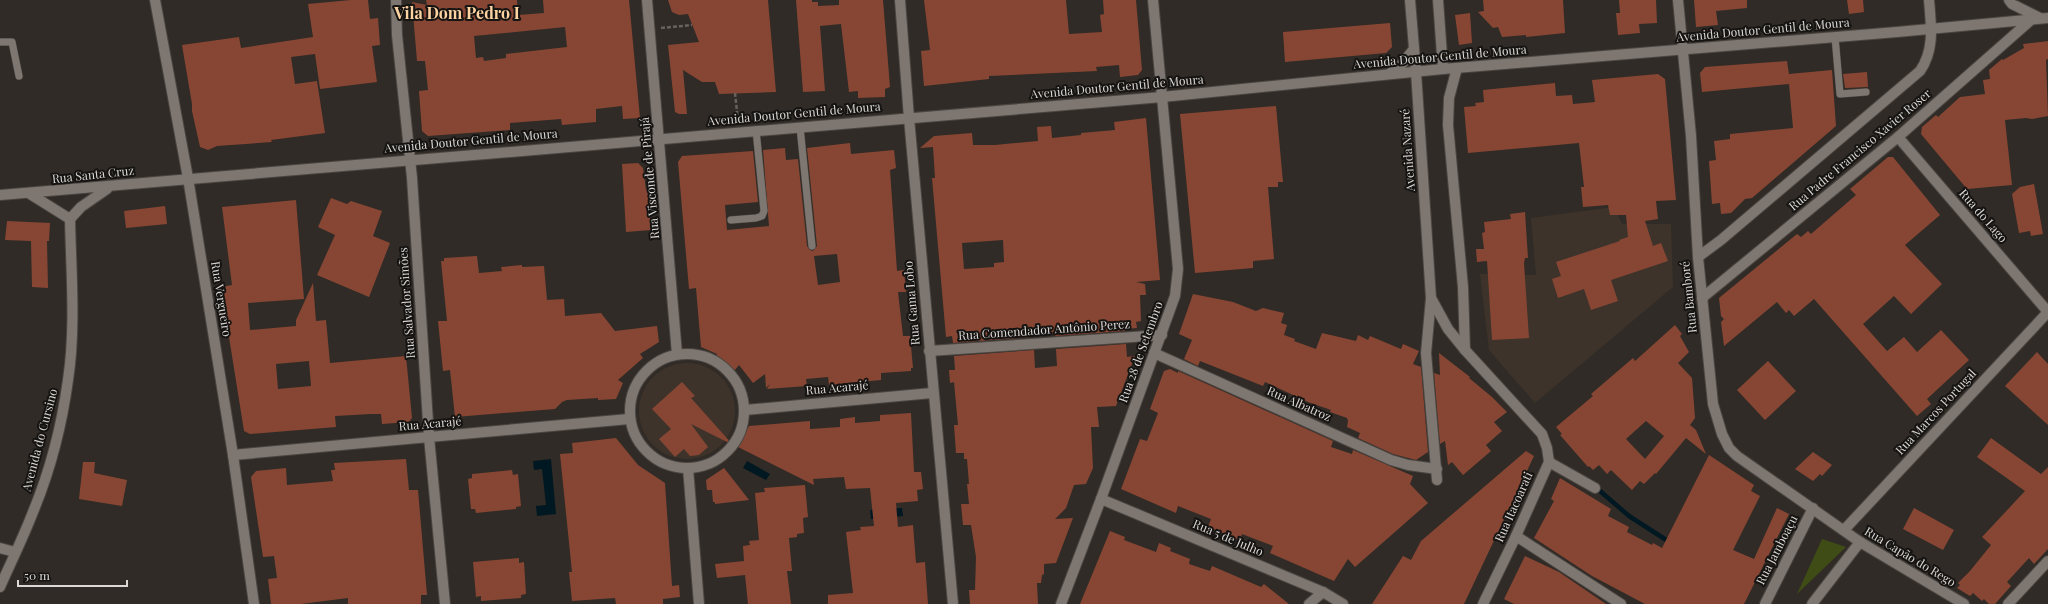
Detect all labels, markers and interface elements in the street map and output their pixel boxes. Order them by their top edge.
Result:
district label: Vila Dom Pedro I [393,2,520,23]
street label: Avenida Doutor Gentil de Moura [1675,13,1850,45]
street label: Avenida Doutor Gentil de Moura [1352,40,1527,72]
street label: Avenida Doutor Gentil de Moura [1029,70,1204,102]
street label: Rua Padre Francisco Xavier Roser [1785,84,1934,214]
street label: Avenida Doutor Gentil de Moura [706,97,881,129]
street label: Avenida Nazaré [1396,108,1418,193]
street label: Rua Visconde de Pirajá [636,117,662,240]
street label: Avenida Doutor Gentil de Moura [383,124,558,156]
street label: Rua Santa Cruz [51,162,135,186]
street label: Rua do Lago [1956,185,2012,246]
street label: Rua Salvador Simões [394,247,418,359]
street label: Rua Vergueiro [208,260,236,338]
street label: Rua Gama Lobo [899,260,923,346]
street label: Rua Bamboré [1676,260,1700,334]
street label: Rua 28 de Setembro [1114,298,1166,404]
street label: Rua Comendador Antônio Perez [958,315,1131,343]
street label: Rua Marcos Portugal [1891,365,1980,458]
street label: Rua Acarajé [805,376,869,398]
street label: Rua Albatroz [1265,382,1334,424]
street label: Avenida do Cursino [17,386,61,494]
street label: Rua Acarajé [398,412,462,434]
street label: Rua Itacoarati [1490,469,1536,544]
street label: Rua Jamboaçu [1752,512,1800,587]
street label: Rua 5 de Julho [1191,515,1267,559]
street label: Rua Capão do Rego [1862,523,1959,590]
scale bar [18,562,127,588]
text: 50 m [24,567,50,583]

